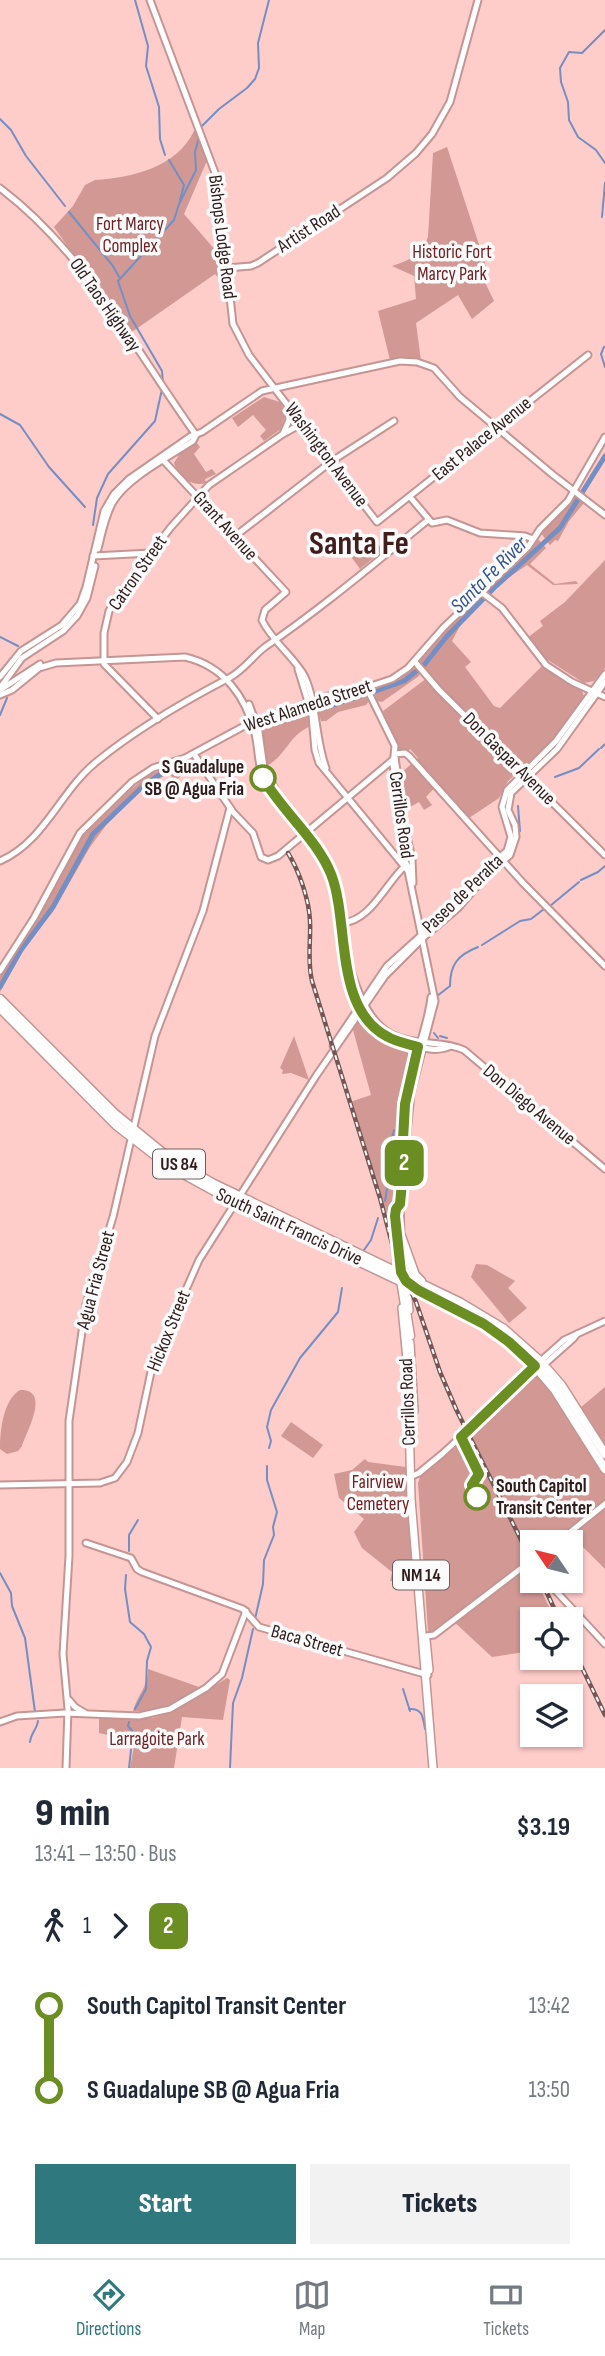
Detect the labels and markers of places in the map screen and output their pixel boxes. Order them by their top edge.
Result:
place label: S Guadalupe SB @ Agua Fria [144,756,244,801]
marker: S Guadalupe SB @ Agua Fria [250,765,276,791]
place label: South Capitol Transit Center [496,1475,592,1520]
marker: South Capitol Transit Center [464,1484,490,1510]

